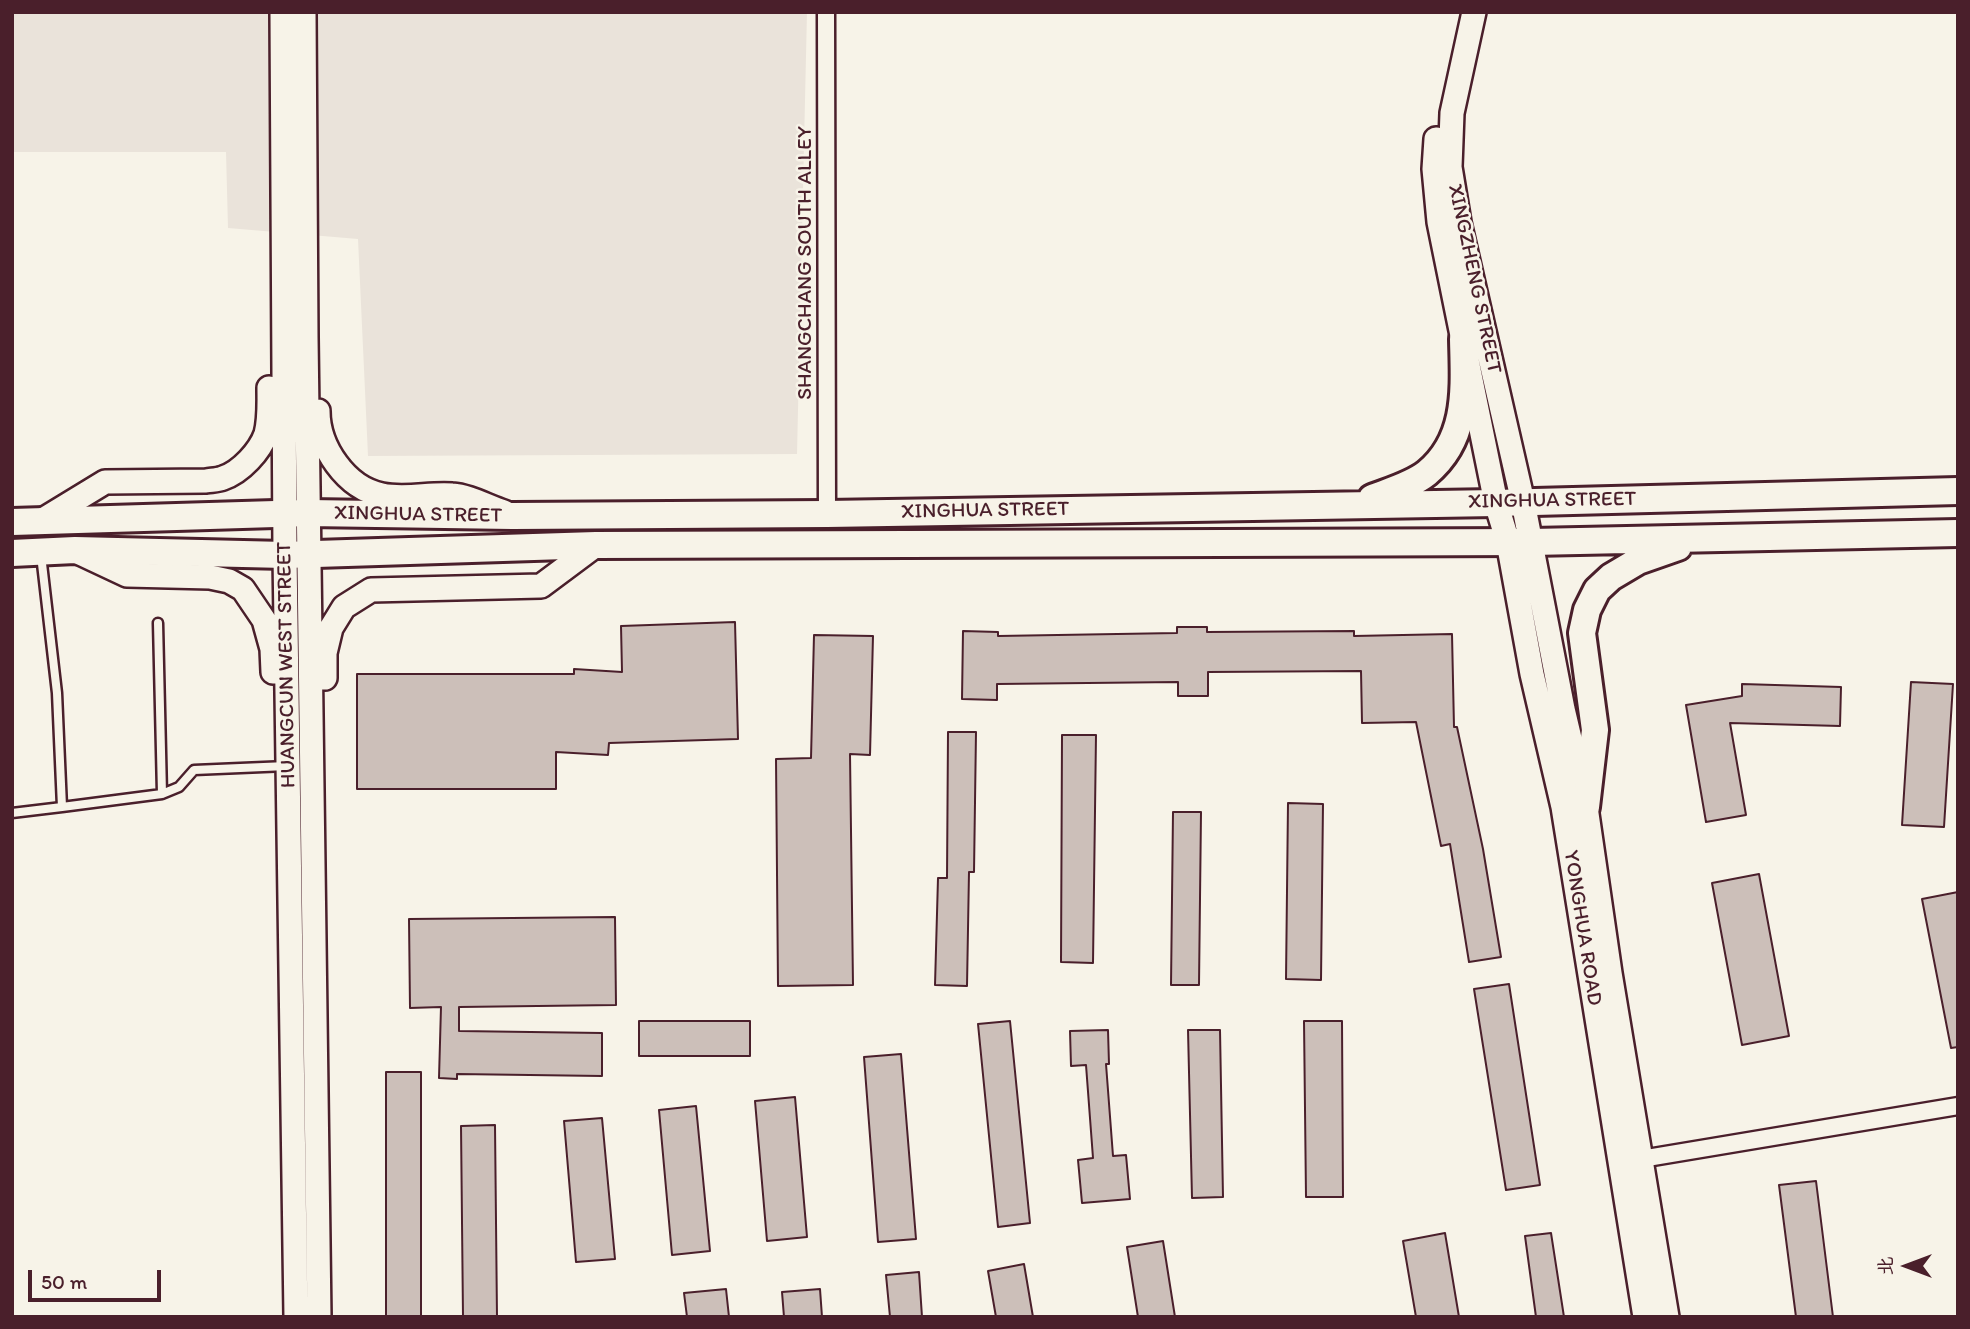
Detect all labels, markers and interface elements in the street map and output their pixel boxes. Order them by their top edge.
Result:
street label: SHANGCHANG SOUTH ALLEY [793,126,819,400]
street label: XINGZHENG STREET [1442,182,1506,376]
street label: XINGHUA STREET [1468,487,1636,515]
street label: XINGHUA STREET [901,497,1069,525]
street label: XINGHUA STREET [334,501,502,529]
street label: HUANGCUN WEST STREET [272,542,302,788]
street label: YONGHUA ROAD [1557,848,1607,1008]
north arrow [1872,1231,1942,1301]
scale bar [32,1256,164,1300]
text: 北 [1874,1257,1897,1276]
text: 50 m [41,1269,87,1294]

